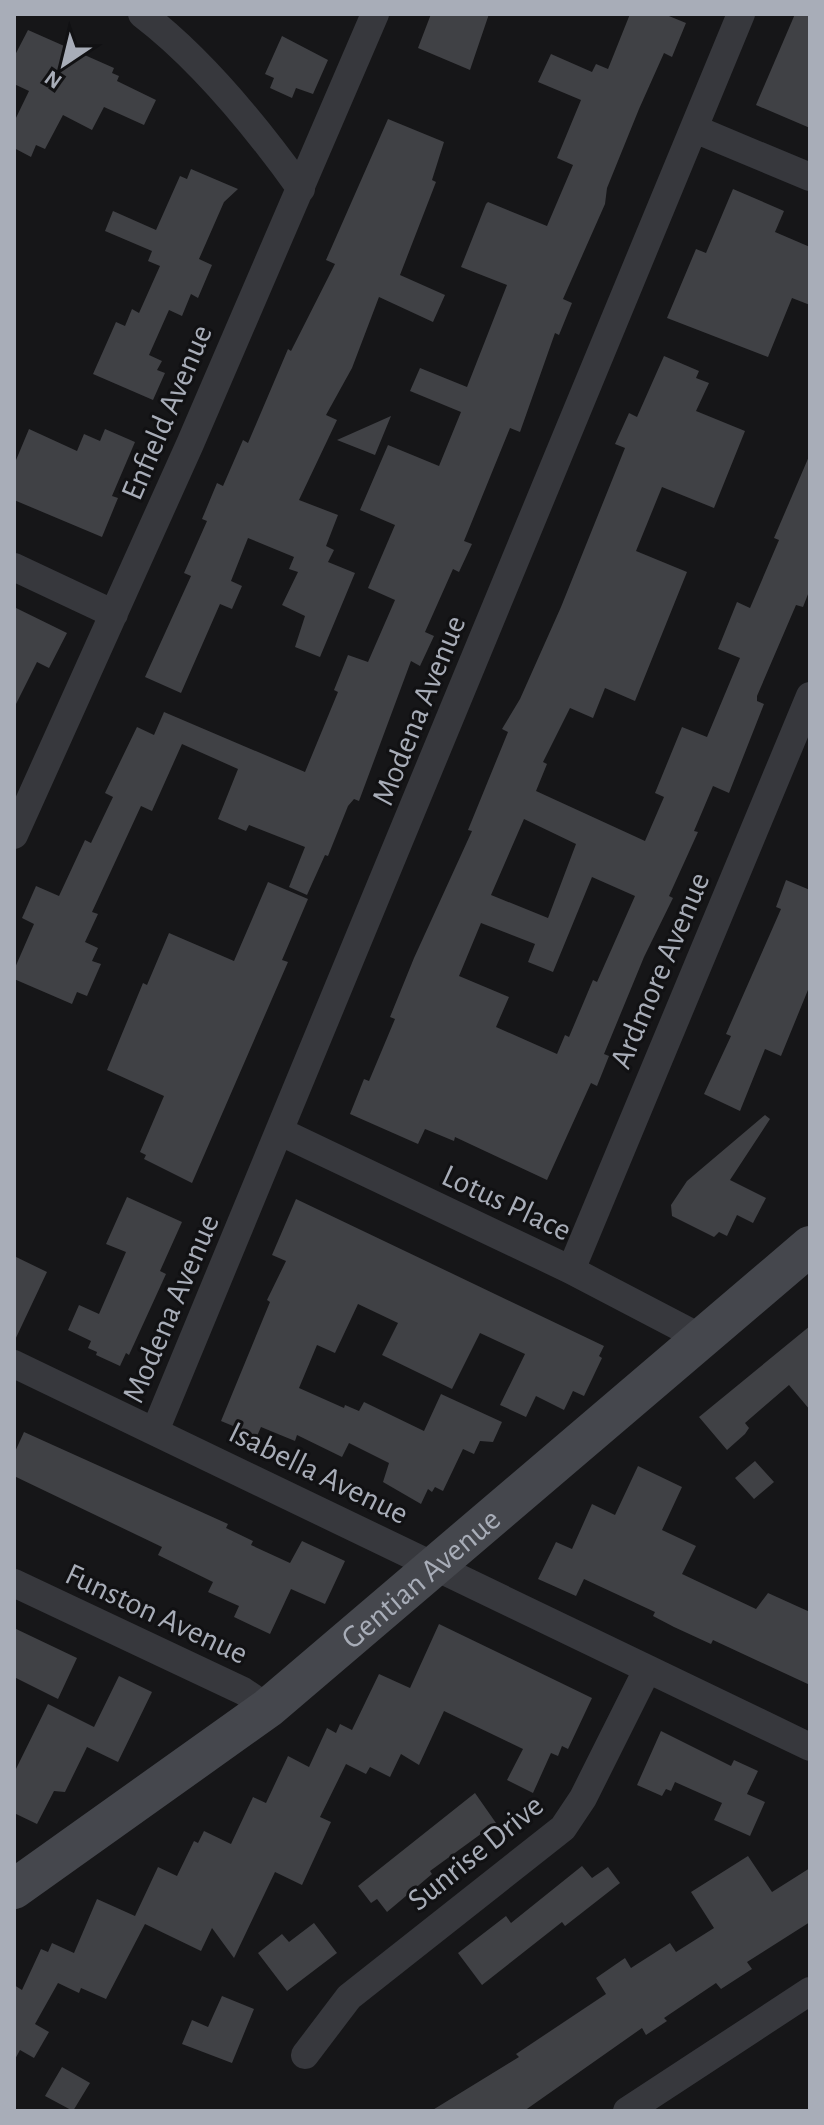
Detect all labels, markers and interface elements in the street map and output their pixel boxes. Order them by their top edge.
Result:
north arrow [24,24,104,104]
text: N [41,66,66,93]
street label: Enfield Avenue [116,320,218,505]
street label: Modena Avenue [366,611,472,810]
street label: Ardmore Avenue [604,868,716,1073]
street label: Lotus Place [437,1159,576,1247]
street label: Modena Avenue [117,1209,225,1407]
street label: Isabella Avenue [224,1416,413,1530]
street label: Gentian Avenue [335,1503,506,1655]
street label: Funston Avenue [61,1558,253,1670]
street label: Sunrise Drive [402,1789,549,1917]

